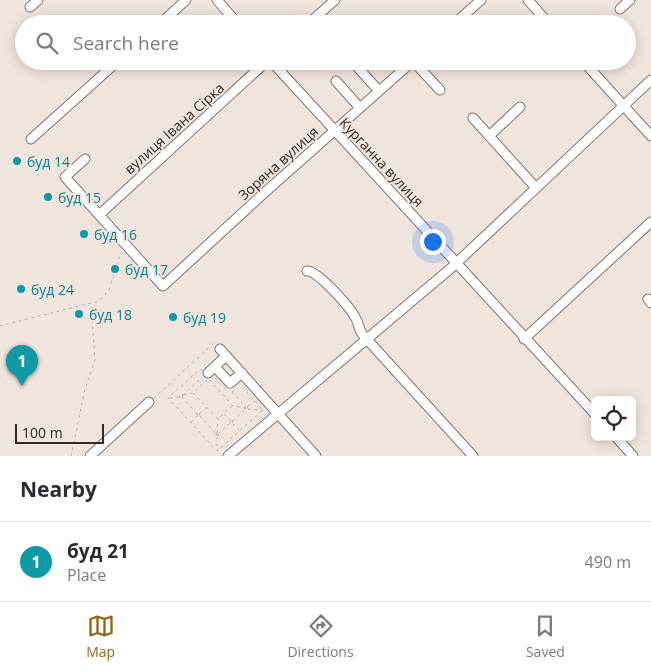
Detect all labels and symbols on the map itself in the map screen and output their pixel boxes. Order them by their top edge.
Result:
street label: вулиця Івана Сірка [120,78,228,178]
street label: Курганна вулиця [336,113,428,211]
street label: Зоряна вулиця [234,122,322,204]
place label: буд 14 [27,152,70,171]
marker: буд 14 [11,155,23,167]
place label: буд 15 [58,188,101,207]
marker: буд 15 [42,191,54,203]
place label: буд 16 [94,225,137,244]
marker: буд 16 [78,228,90,240]
your location [420,229,446,255]
place label: буд 17 [125,260,168,279]
marker: буд 17 [109,263,121,275]
place label: буд 24 [31,280,74,299]
marker: буд 24 [15,283,27,295]
place label: буд 18 [89,305,132,324]
marker: буд 18 [73,308,85,320]
place label: буд 19 [183,308,226,327]
marker: буд 19 [167,311,179,323]
pin: 1 [6,345,38,386]
scale bar [15,421,104,444]

